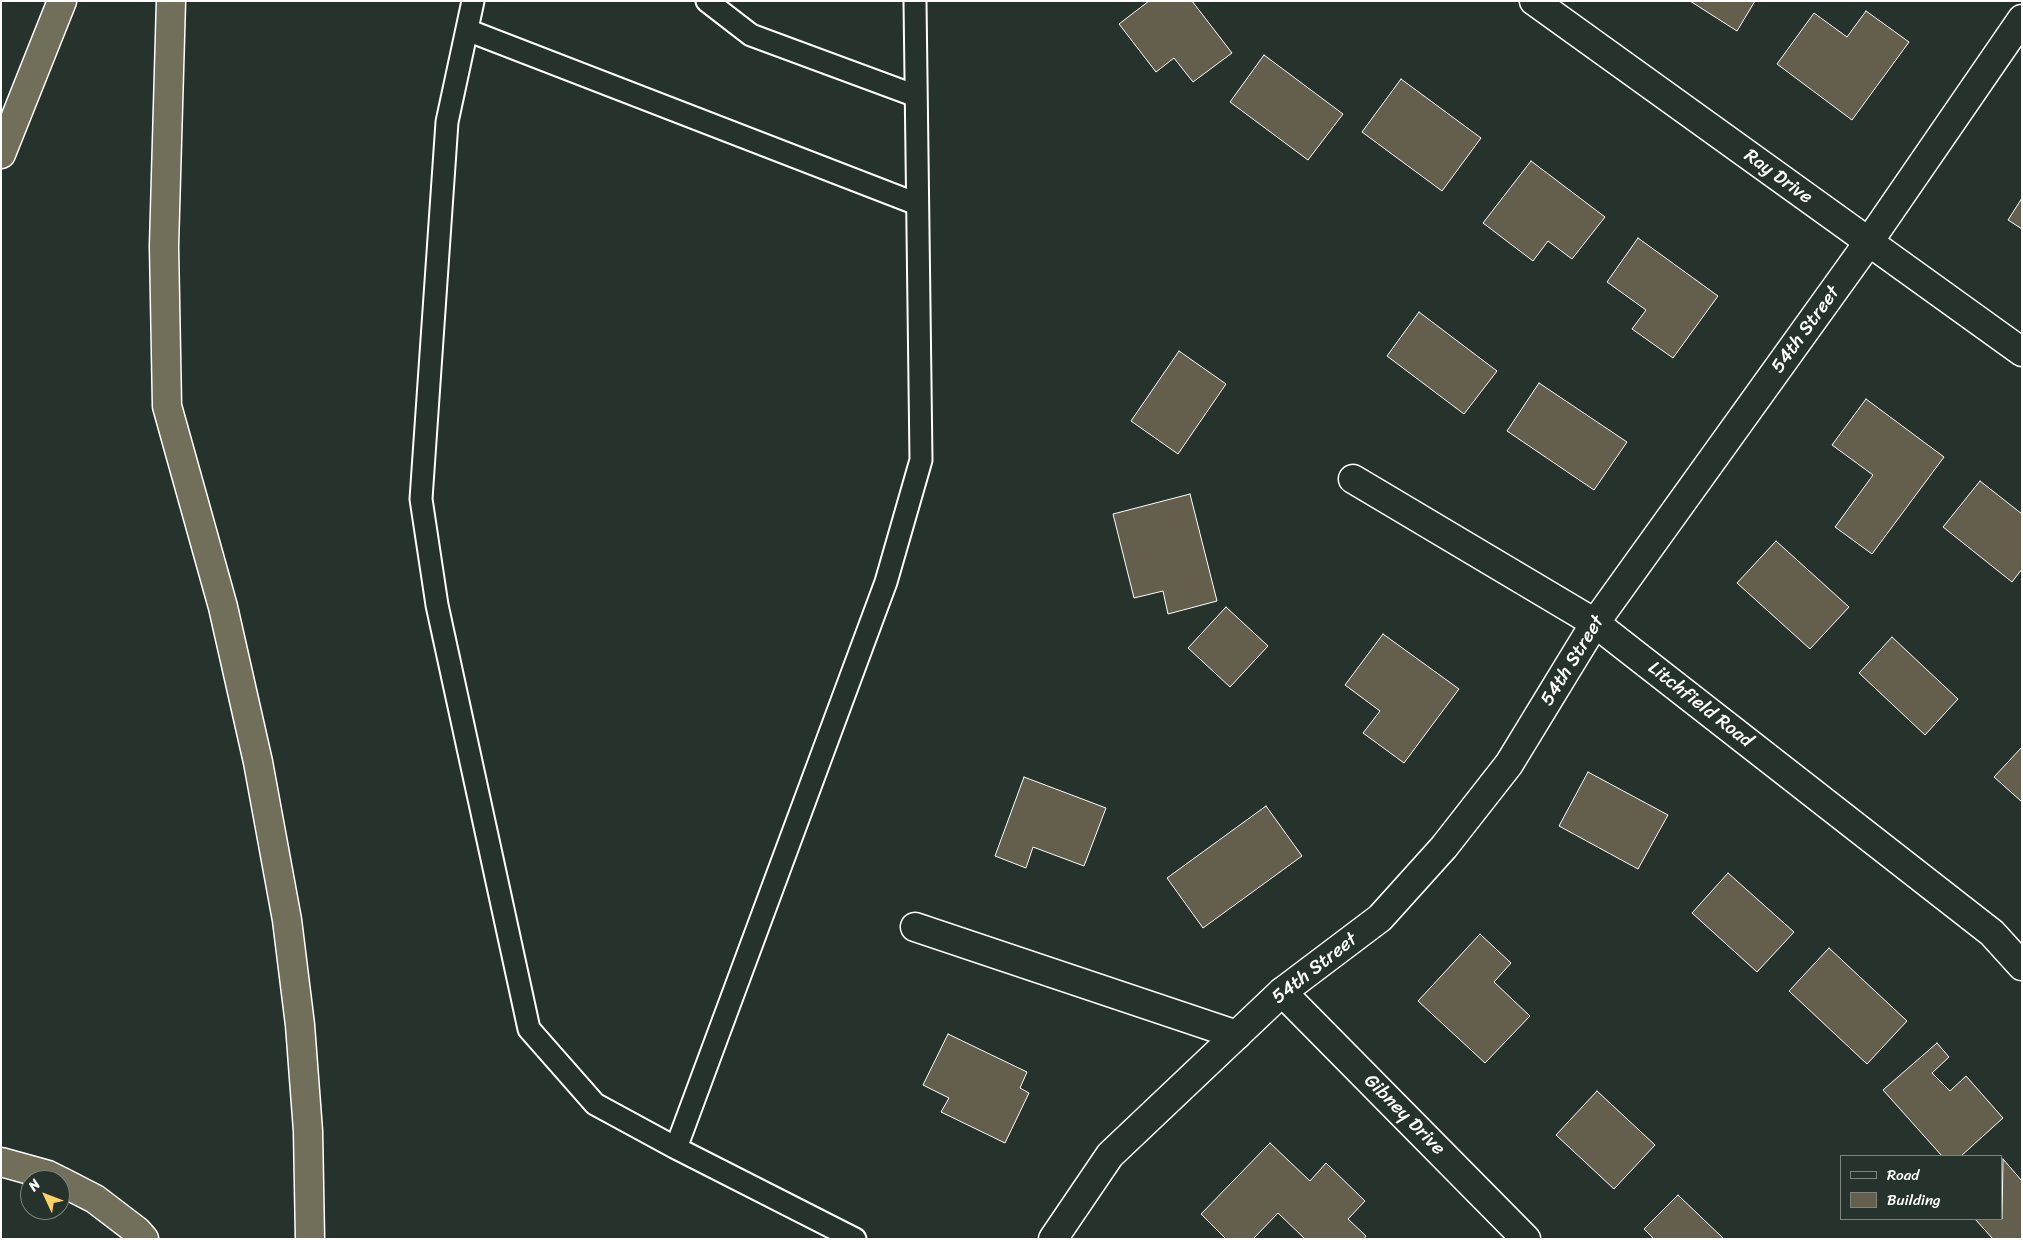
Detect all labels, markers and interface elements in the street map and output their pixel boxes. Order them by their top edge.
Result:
street label: Ray Drive [1739,145,1817,209]
street label: 54th Street [1767,282,1845,378]
street label: 54th Street [1536,612,1610,710]
street label: Litchfield Road [1643,657,1757,753]
street label: 54th Street [1268,929,1362,1009]
street label: Gibney Drive [1359,1070,1449,1160]
legend [1840,1155,2003,1220]
text: Road [1887,1162,1919,1188]
north arrow [20,1170,70,1220]
text: N [22,1173,47,1197]
text: Building [1887,1187,1941,1213]

